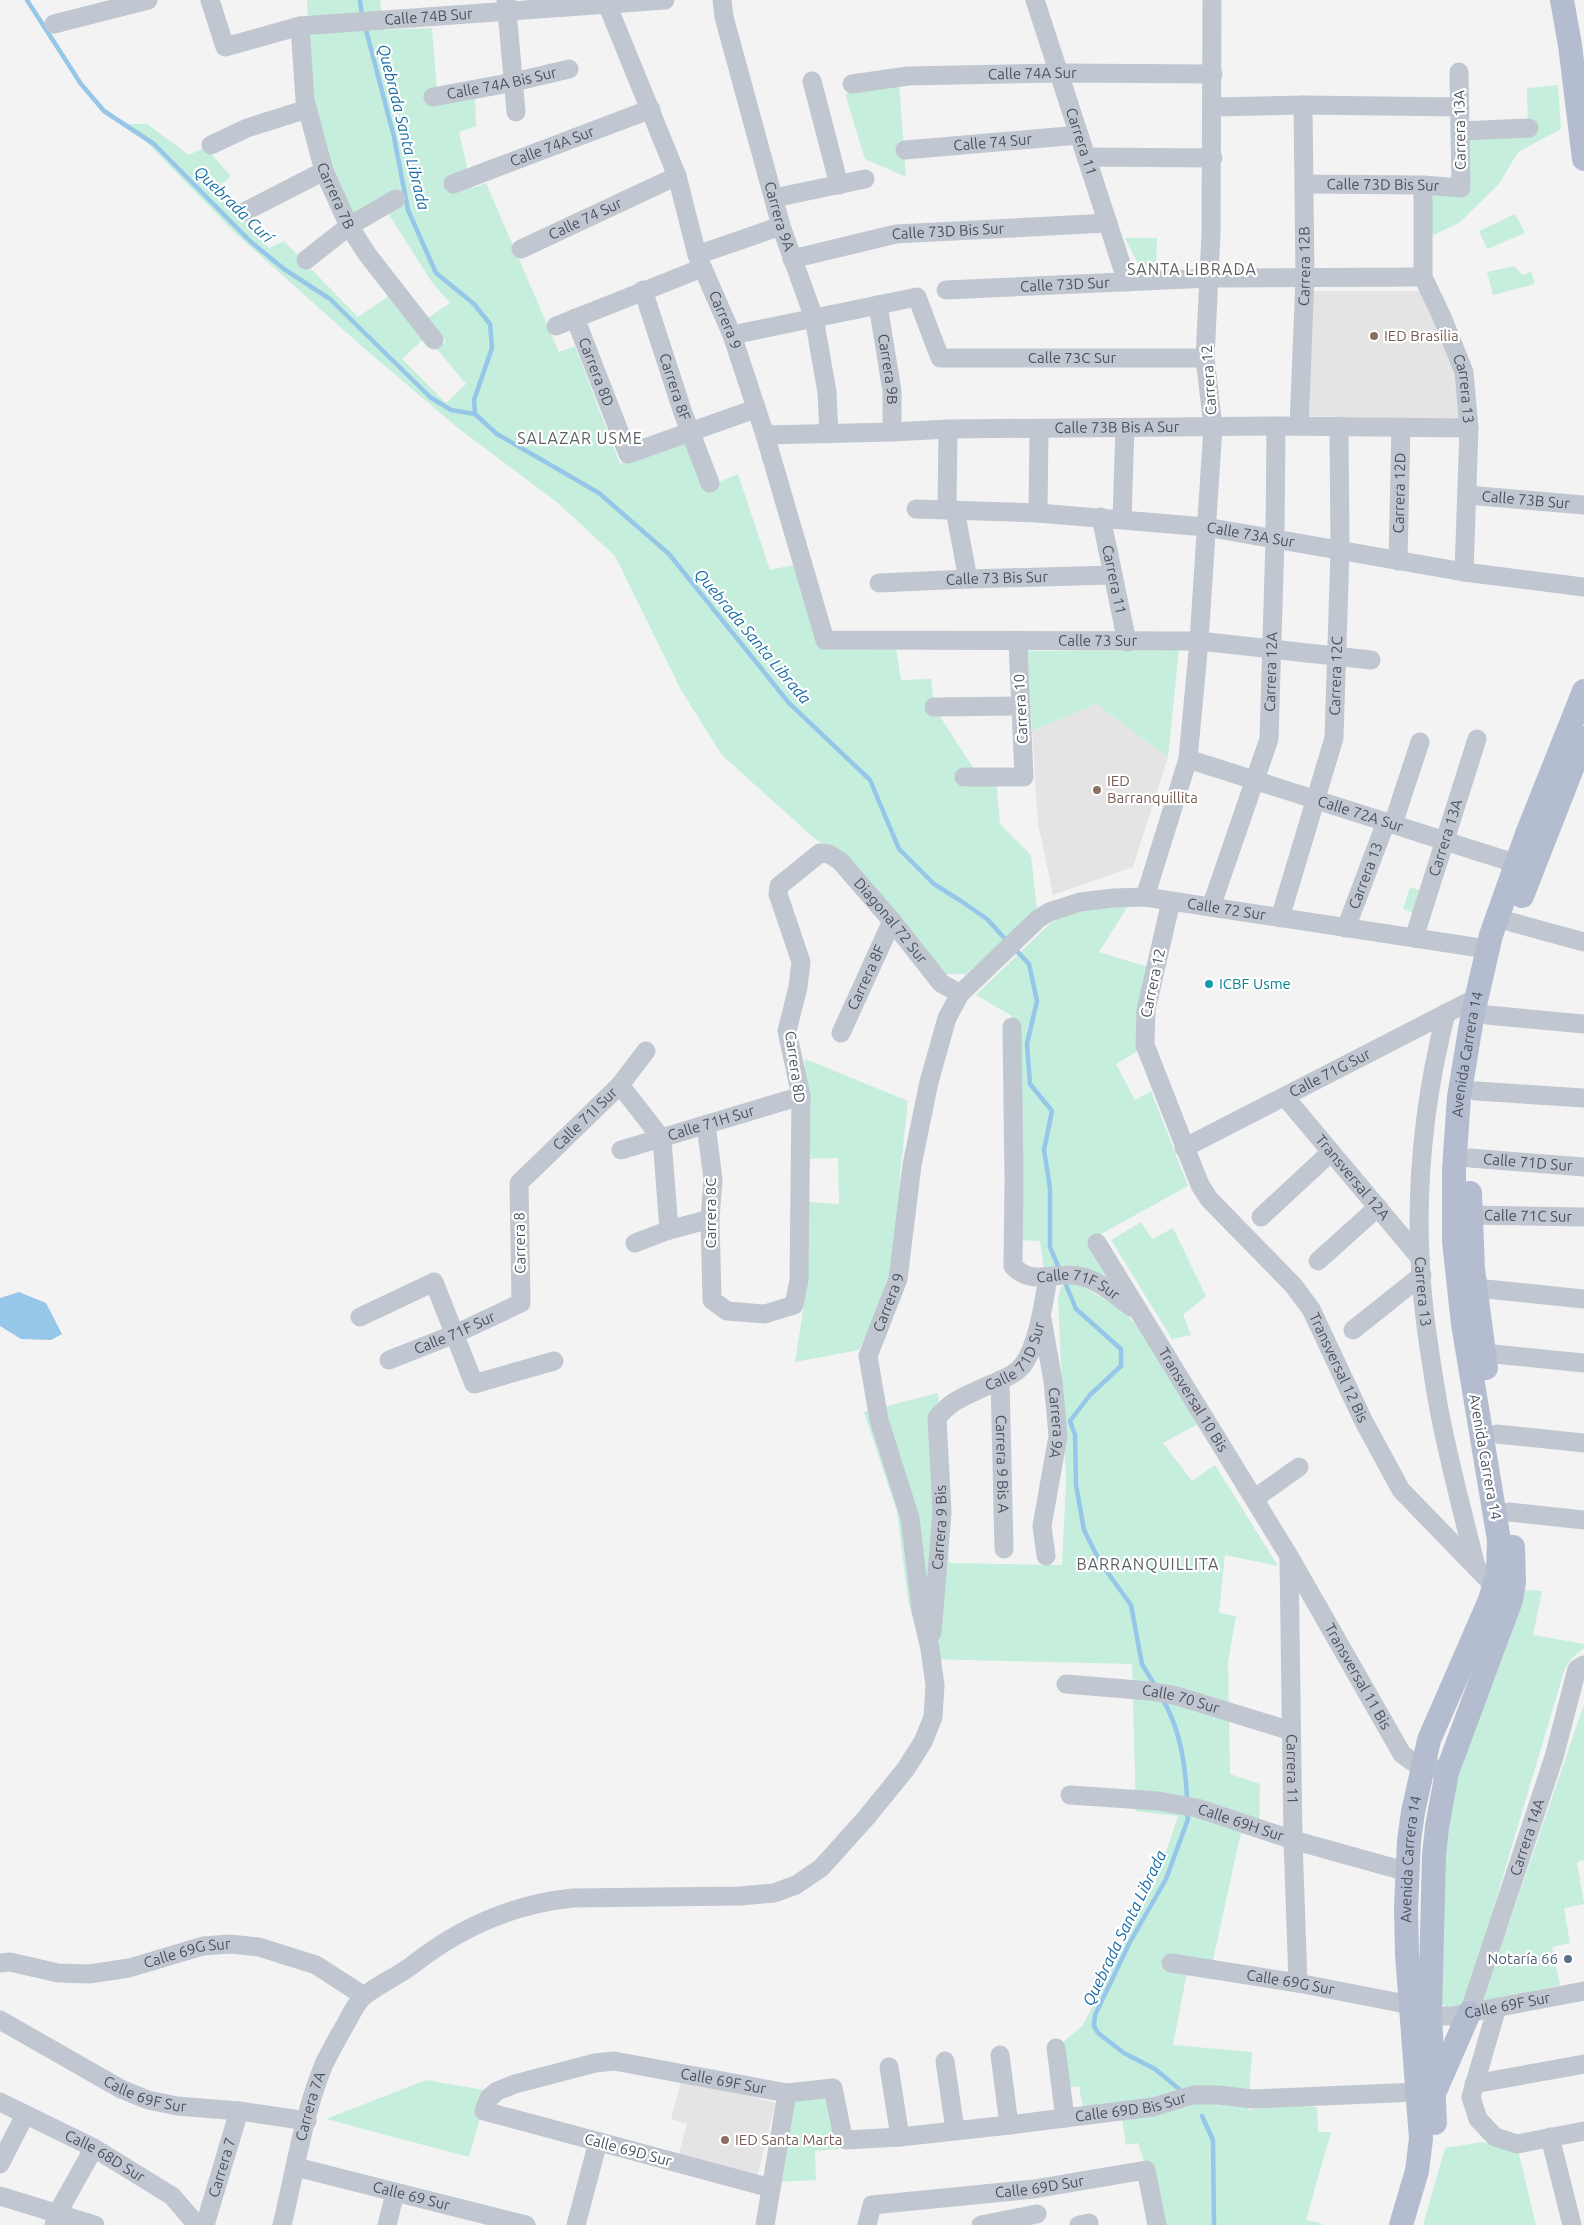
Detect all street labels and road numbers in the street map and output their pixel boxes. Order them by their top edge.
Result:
street label: Calle 74B Sur [384,5,474,28]
street label: Calle 74A Bis Sur [445,63,559,102]
street label: Calle 74A Sur [988,64,1077,82]
street label: Carrera 13A [1450,90,1469,170]
street label: Carrera 11 [1063,105,1101,178]
street label: Calle 74A Sur [507,122,597,170]
street label: Calle 74 Sur [953,130,1033,154]
street label: Carrera 7B [314,161,358,232]
street label: Calle 73D Bis Sur [1327,175,1440,194]
street label: Carrera 9A [761,180,798,253]
street label: Calle 74 Sur [546,194,625,243]
street label: Calle 73D Bis Sur [891,219,1005,242]
street label: Carrera 12B [1295,226,1313,306]
street label: Calle 73D Sur [1020,274,1110,295]
street label: Carrera 9 [706,288,745,351]
street label: Carrera 9B [875,332,902,405]
street label: Carrera 8D [575,335,618,409]
street label: Carrera 12 [1198,344,1219,416]
street label: Calle 73C Sur [1028,349,1116,366]
street label: Carrera 8F [656,351,694,423]
street label: Carrera 13 [1450,351,1478,424]
street label: Calle 73B Bis A Sur [1054,418,1180,436]
street label: Carrera 12D [1390,452,1408,534]
street label: Calle 73B Sur [1481,487,1571,512]
street label: Calle 73A Sur [1206,518,1296,550]
street label: Carrera 11 [1099,543,1130,616]
street label: Calle 73 Bis Sur [945,568,1049,588]
street label: Carrera 12A [1261,631,1280,712]
street label: Calle 73 Sur [1058,632,1137,649]
street label: Carrera 12C [1326,636,1345,716]
street label: Carrera 10 [1010,673,1031,745]
street label: Calle 72A Sur [1316,792,1406,835]
street label: Carrera 13A [1425,797,1465,878]
street label: Carrera 13 [1345,840,1386,911]
street label: Diagonal 72 Sur [851,874,931,967]
street label: Calle 72 Sur [1186,895,1267,923]
street label: Carrera 8F [844,942,888,1013]
street label: Carrera 12 [1137,947,1168,1019]
street label: Avenida Carrera 14 [1449,990,1486,1118]
street label: Carrera 8D [782,1030,809,1104]
street label: Calle 71G Sur [1286,1045,1373,1101]
street label: Calle 71I Sur [549,1083,621,1153]
street label: Calle 71H Sur [666,1101,757,1144]
street label: Transversal 12A [1312,1131,1394,1223]
street label: Calle 71D Sur [1483,1150,1574,1174]
street label: Carrera 8C [702,1177,719,1249]
street label: Calle 71C Sur [1484,1206,1573,1225]
street label: Carrera 8 [510,1212,529,1274]
street label: Carrera 13 [1412,1256,1435,1328]
street label: Calle 71F Sur [1036,1266,1123,1303]
street label: Carrera 9 [869,1272,907,1334]
street label: Calle 71F Sur [411,1307,498,1357]
street label: Transversal 12 Bis [1306,1310,1372,1425]
street label: Calle 71D Sur [982,1320,1048,1394]
street label: Transversal 10 Bis [1155,1344,1232,1455]
street label: Carrera 9A [1046,1386,1067,1460]
street label: Avenida Carrera 14 [1466,1393,1505,1521]
street label: Carrera 9 Bis A [993,1415,1012,1513]
street label: Carrera 9 Bis [928,1485,950,1570]
street label: Transversal 11 Bis [1321,1620,1395,1732]
street label: Calle 70 Sur [1142,1681,1222,1717]
street label: Carrera 11 [1283,1734,1301,1804]
street label: Avenida Carrera 14 [1397,1794,1424,1923]
street label: Carrera 14A [1506,1796,1548,1878]
street label: Calle 69H Sur [1196,1800,1286,1844]
street label: Calle 69G Sur [142,1935,231,1971]
street label: Calle 69G Sur [1245,1966,1336,1998]
street label: Calle 69F Sur [1463,1989,1552,2021]
street label: Calle 69F Sur [679,2064,768,2097]
street label: Carrera 7A [292,2069,328,2143]
street label: Calle 69F Sur [101,2072,187,2115]
street label: Calle 69D Bis Sur [1074,2088,1188,2125]
street label: Calle 68D Sur [62,2126,149,2185]
street label: Calle 69D Sur [583,2130,674,2169]
street label: Carrera 7 [205,2135,239,2199]
street label: Calle 69D Sur [994,2172,1085,2201]
street label: Calle 69 Sur [371,2178,452,2214]

